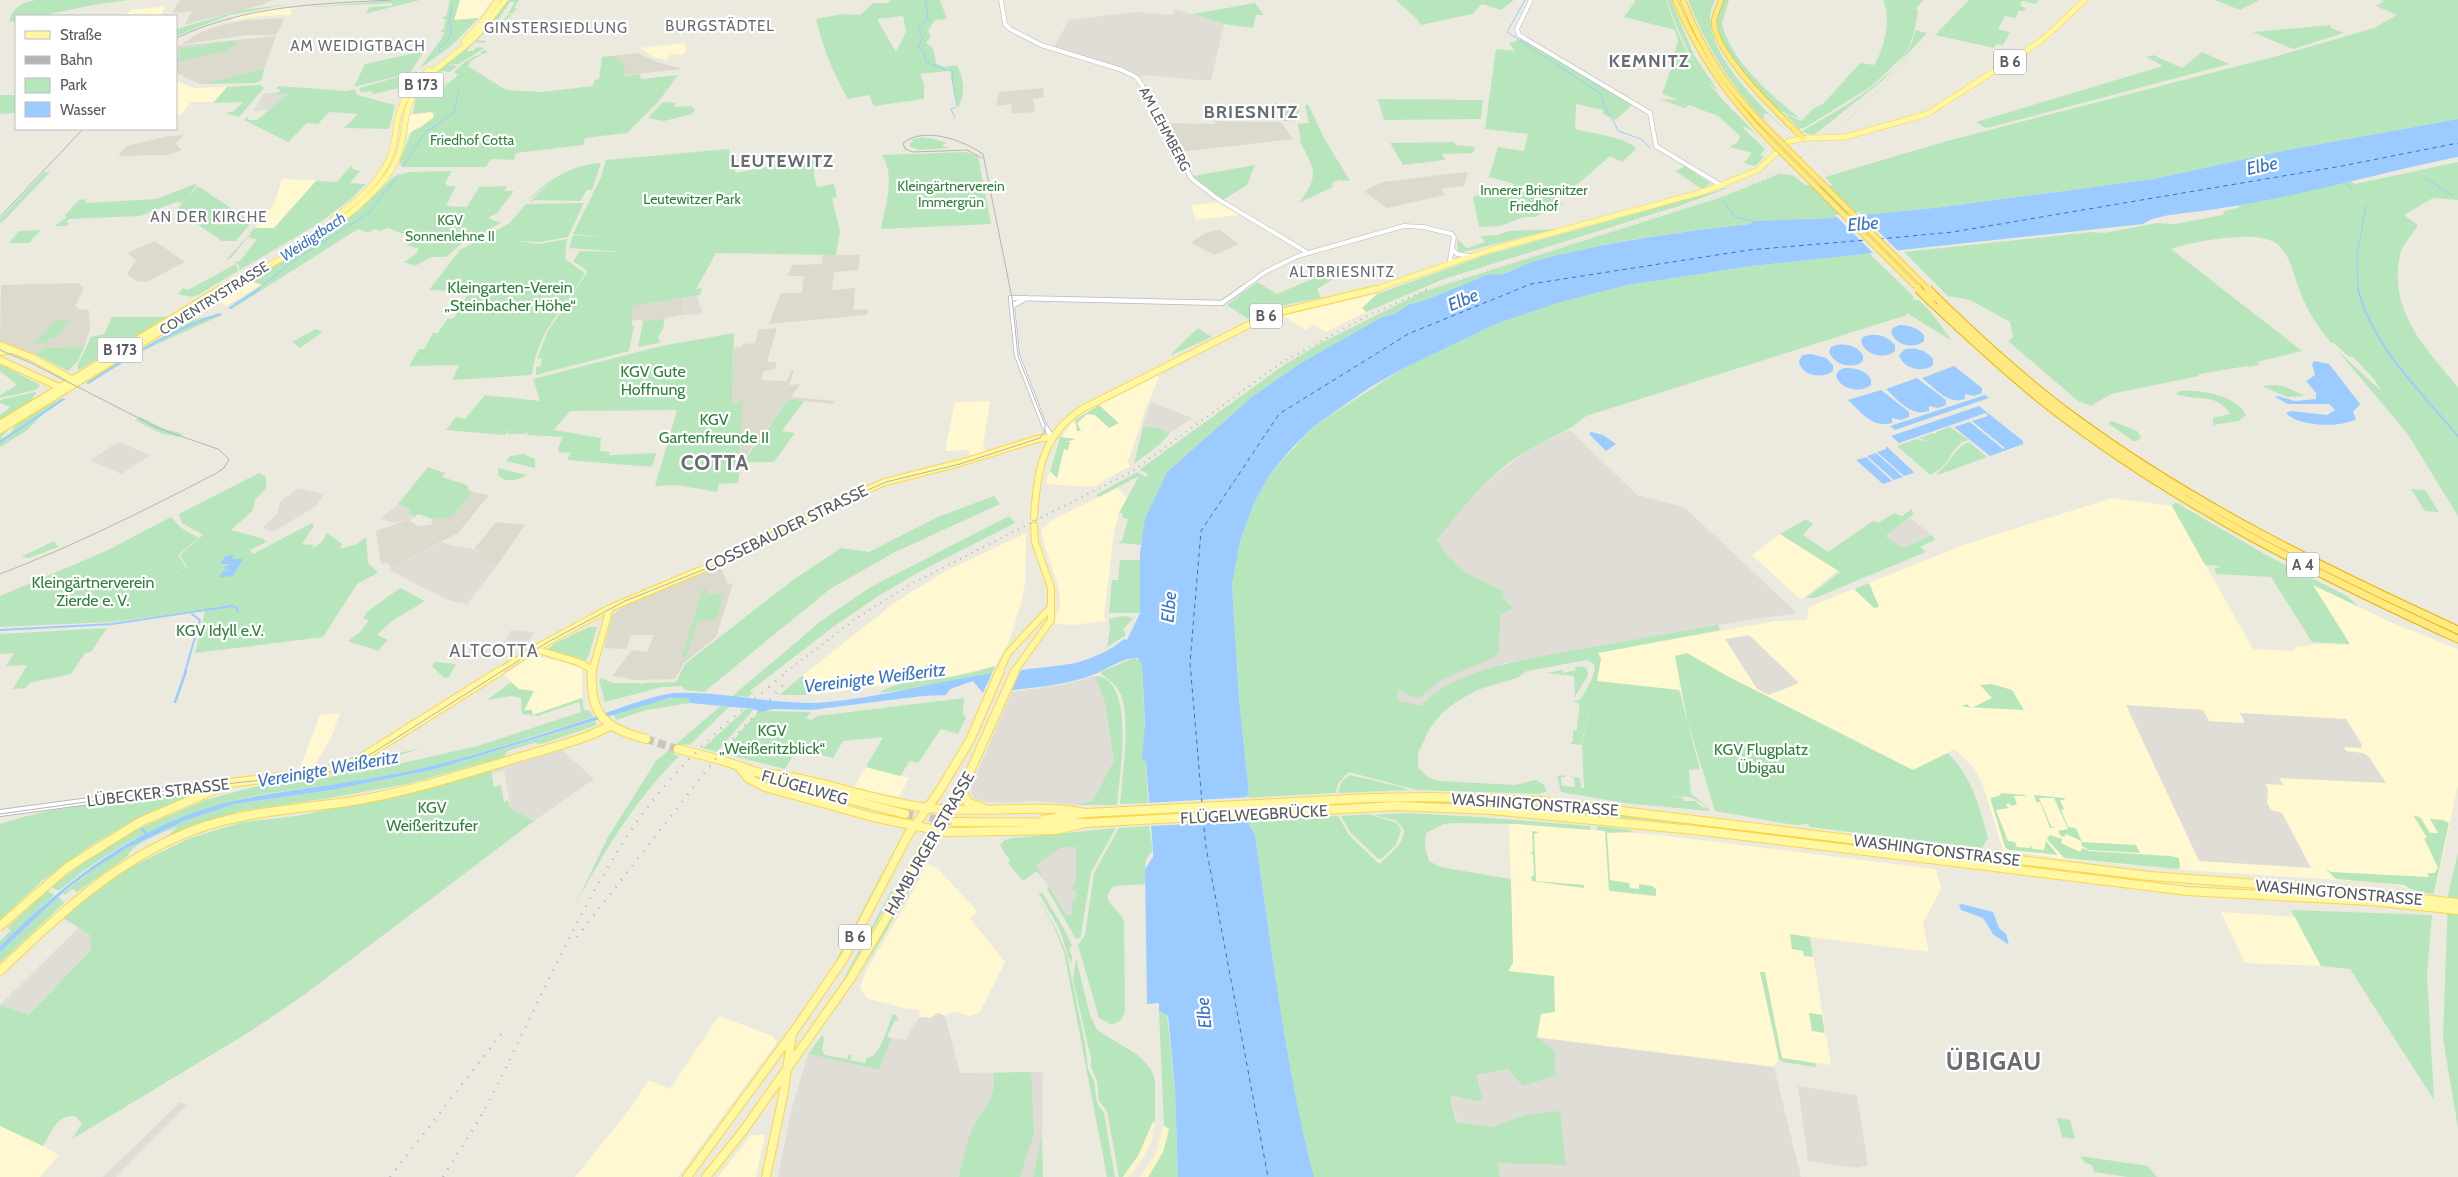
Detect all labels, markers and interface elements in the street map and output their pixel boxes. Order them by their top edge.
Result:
legend [15,15,178,130]
district label: BURGSTÄDTEL [665,17,775,35]
district label: GINSTERSIEDLUNG [484,19,628,37]
text: Straße [60,26,102,44]
district label: AM WEIDIGTBACH [290,37,426,55]
district label: KEMNITZ [1608,50,1690,72]
road number: B 6 [1994,50,2026,74]
text: Bahn [60,51,93,69]
road number: B 173 [398,72,444,98]
text: Park [60,76,87,94]
street label: AM LEHMBERG [1135,84,1195,174]
text: Wasser [60,101,106,119]
district label: BRIESNITZ [1204,101,1298,123]
park label: Friedhof Cotta [430,131,514,149]
district label: LEUTEWITZ [730,150,834,172]
water label: Elbe [2245,152,2279,180]
park label: Kleingärtnerverein Immergrün [897,177,1005,211]
park label: Innerer Briesnitzer Friedhof [1480,181,1588,215]
park label: Leutewitzer Park [643,190,741,208]
district label: AN DER KIRCHE [150,208,268,226]
water label: Weidigtbach [277,209,349,265]
park label: KGV Sonnenlehne II [405,211,495,245]
water label: Elbe [1847,212,1879,236]
street label: COVENTRYSTRASSE [156,257,272,339]
district label: ALTBRIESNITZ [1289,263,1395,281]
park label: Kleingarten-Verein „Steinbacher Höhe“ [444,278,576,315]
water label: Elbe [1444,284,1482,316]
road number: B 6 [1250,304,1282,328]
road number: B 173 [98,338,142,362]
park label: KGV Gute Hoffnung [620,362,686,399]
park label: KGV Gartenfreunde II [659,410,769,447]
district label: COTTA [681,450,749,475]
street label: COSSEBAUDER STRASSE [702,481,871,576]
road number: A 4 [2287,552,2319,578]
park label: Kleingärtnerverein Zierde e. V. [32,573,154,610]
water label: Elbe [1157,591,1181,623]
park label: KGV Idyll e.V. [176,621,264,640]
district label: ALTCOTTA [449,640,539,662]
water label: Vereinigte Weißeritz [803,658,947,698]
park label: KGV „Weißeritzblick“ [719,721,825,758]
park label: KGV Flugplatz Übigau [1714,740,1809,777]
water label: Vereinigte Weißeritz [256,746,400,792]
street label: FLÜGELWEG [759,766,850,809]
street label: HAMBURGER STRASSE [881,768,978,918]
street label: LÜBECKER STRASSE [86,774,231,811]
street label: WASHINGTONSTRASSE [1451,789,1619,820]
park label: KGV Weißeritzufer [386,798,479,835]
street label: FLÜGELWEGBRÜCKE [1180,801,1328,828]
street label: WASHINGTONSTRASSE [1853,831,2021,870]
street label: WASHINGTONSTRASSE [2255,876,2423,909]
road number: B 6 [839,924,871,950]
water label: Elbe [1191,996,1217,1030]
district label: ÜBIGAU [1946,1046,2042,1076]

